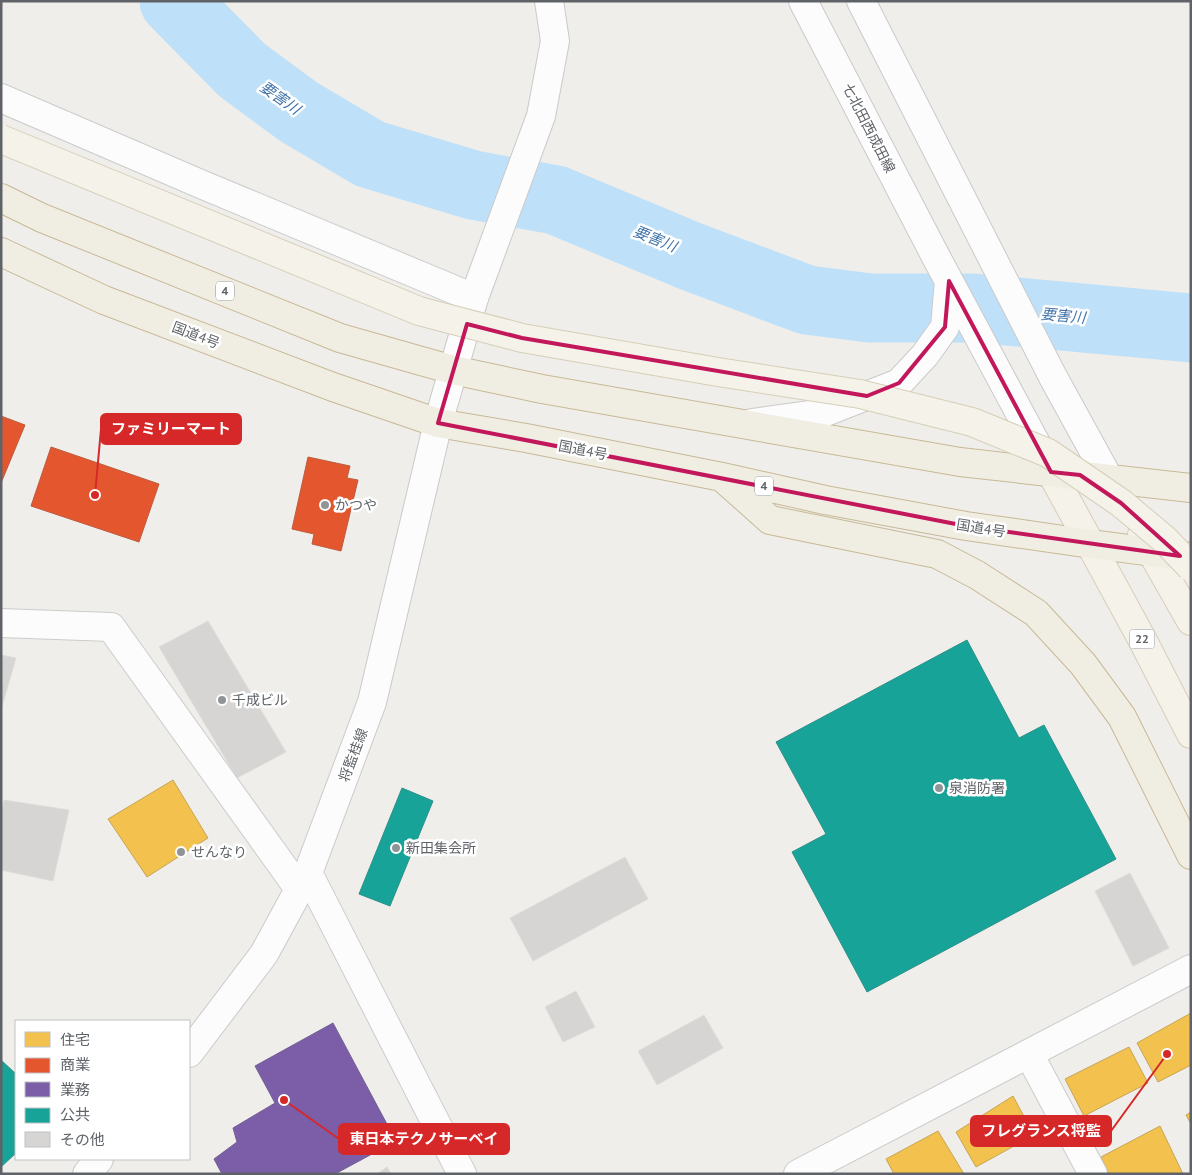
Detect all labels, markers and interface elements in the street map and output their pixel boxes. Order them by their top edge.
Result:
water label: 要害川 [256,77,306,119]
street label: 七北田西成田線 [839,80,899,176]
water label: 要害川 [631,221,681,257]
road number: 4 [216,282,234,300]
water label: 要害川 [1040,304,1088,327]
street label: 国道4号 [170,318,222,352]
callout: ファミリーマート [101,414,241,444]
text: ファミリーマート [111,419,231,438]
street label: 国道4号 [557,436,609,464]
road number: 4 [755,476,773,496]
place label: かつや [335,496,377,514]
marker: かつや [319,499,331,511]
street label: 国道4号 [955,515,1007,541]
road number: 22 [1130,630,1154,648]
place label: 千成ビル [232,691,288,709]
marker: 千成ビル [216,694,228,706]
street label: 将監桂線 [335,726,371,784]
place label: 泉消防署 [949,779,1005,797]
marker: 泉消防署 [933,782,945,794]
place label: 新田集会所 [406,839,476,857]
marker: 新田集会所 [390,842,402,854]
place label: せんなり [191,843,247,861]
marker: せんなり [175,846,187,858]
legend [15,1020,190,1160]
text: 住宅 [60,1030,90,1049]
text: 商業 [60,1055,90,1074]
text: 業務 [60,1080,90,1099]
text: 公共 [60,1105,90,1124]
callout: フレグランス将監 [971,1116,1111,1146]
text: フレグランス将監 [981,1121,1101,1140]
callout: 東日本テクノサーベイ [339,1124,509,1154]
text: 東日本テクノサーベイ [349,1129,499,1148]
text: その他 [60,1130,105,1149]

